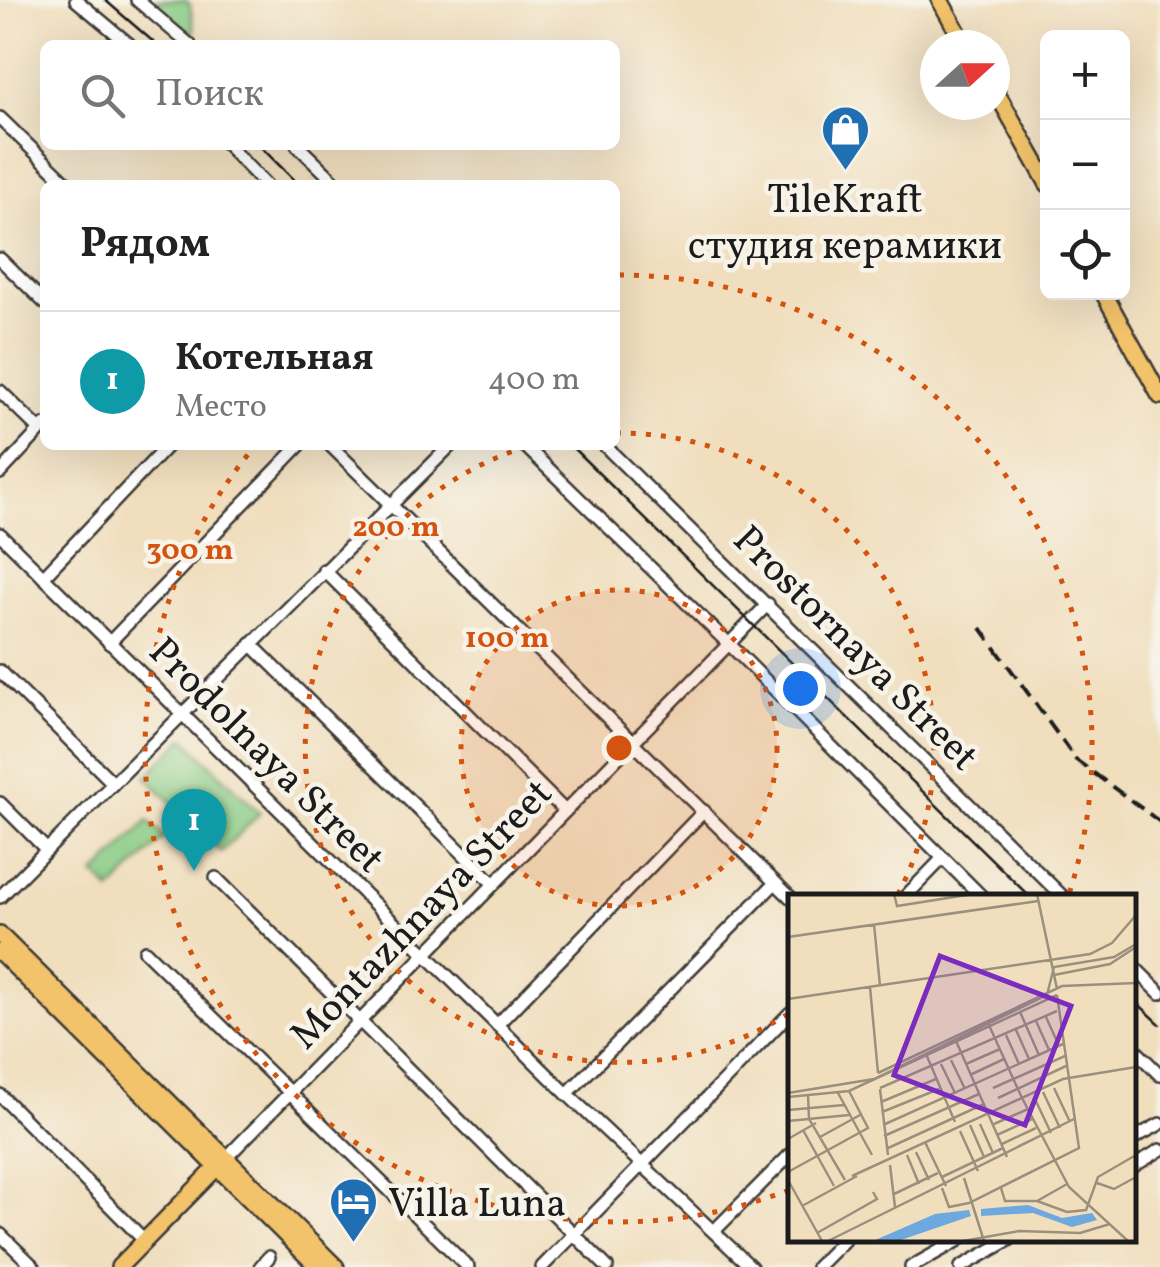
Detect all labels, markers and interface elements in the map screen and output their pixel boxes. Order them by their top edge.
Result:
north arrow [920,30,1010,120]
map controls [1040,30,1130,300]
button: + [1040,30,1130,120]
search box [40,40,620,150]
icon: search [75,68,130,123]
text: Поиск [155,69,264,122]
shop icon: TileKraft студия керамики [819,104,871,172]
button: − [1040,120,1130,210]
place label: TileKraft студия керамики [688,174,1002,276]
button: locate [1040,210,1130,300]
text: Рядом [80,216,210,275]
text: Котельная [175,333,374,386]
text: 1 [106,359,119,403]
text: 400 m [488,359,580,403]
text: Место [175,386,267,430]
text: 200 m [352,507,440,549]
street label: Prostornaya Street [719,514,990,785]
text: 300 m [146,530,234,572]
text: 100 m [465,618,549,660]
street label: Prodolnaya Street [134,626,396,888]
your location [775,663,826,714]
centre of rings [601,730,637,766]
street label: Montazhnaya Street [279,768,567,1063]
pin: 1 [162,788,226,871]
inset map [788,894,1135,1242]
hotel icon: Villa Luna [327,1176,379,1244]
place label: Villa Luna [388,1178,566,1234]

